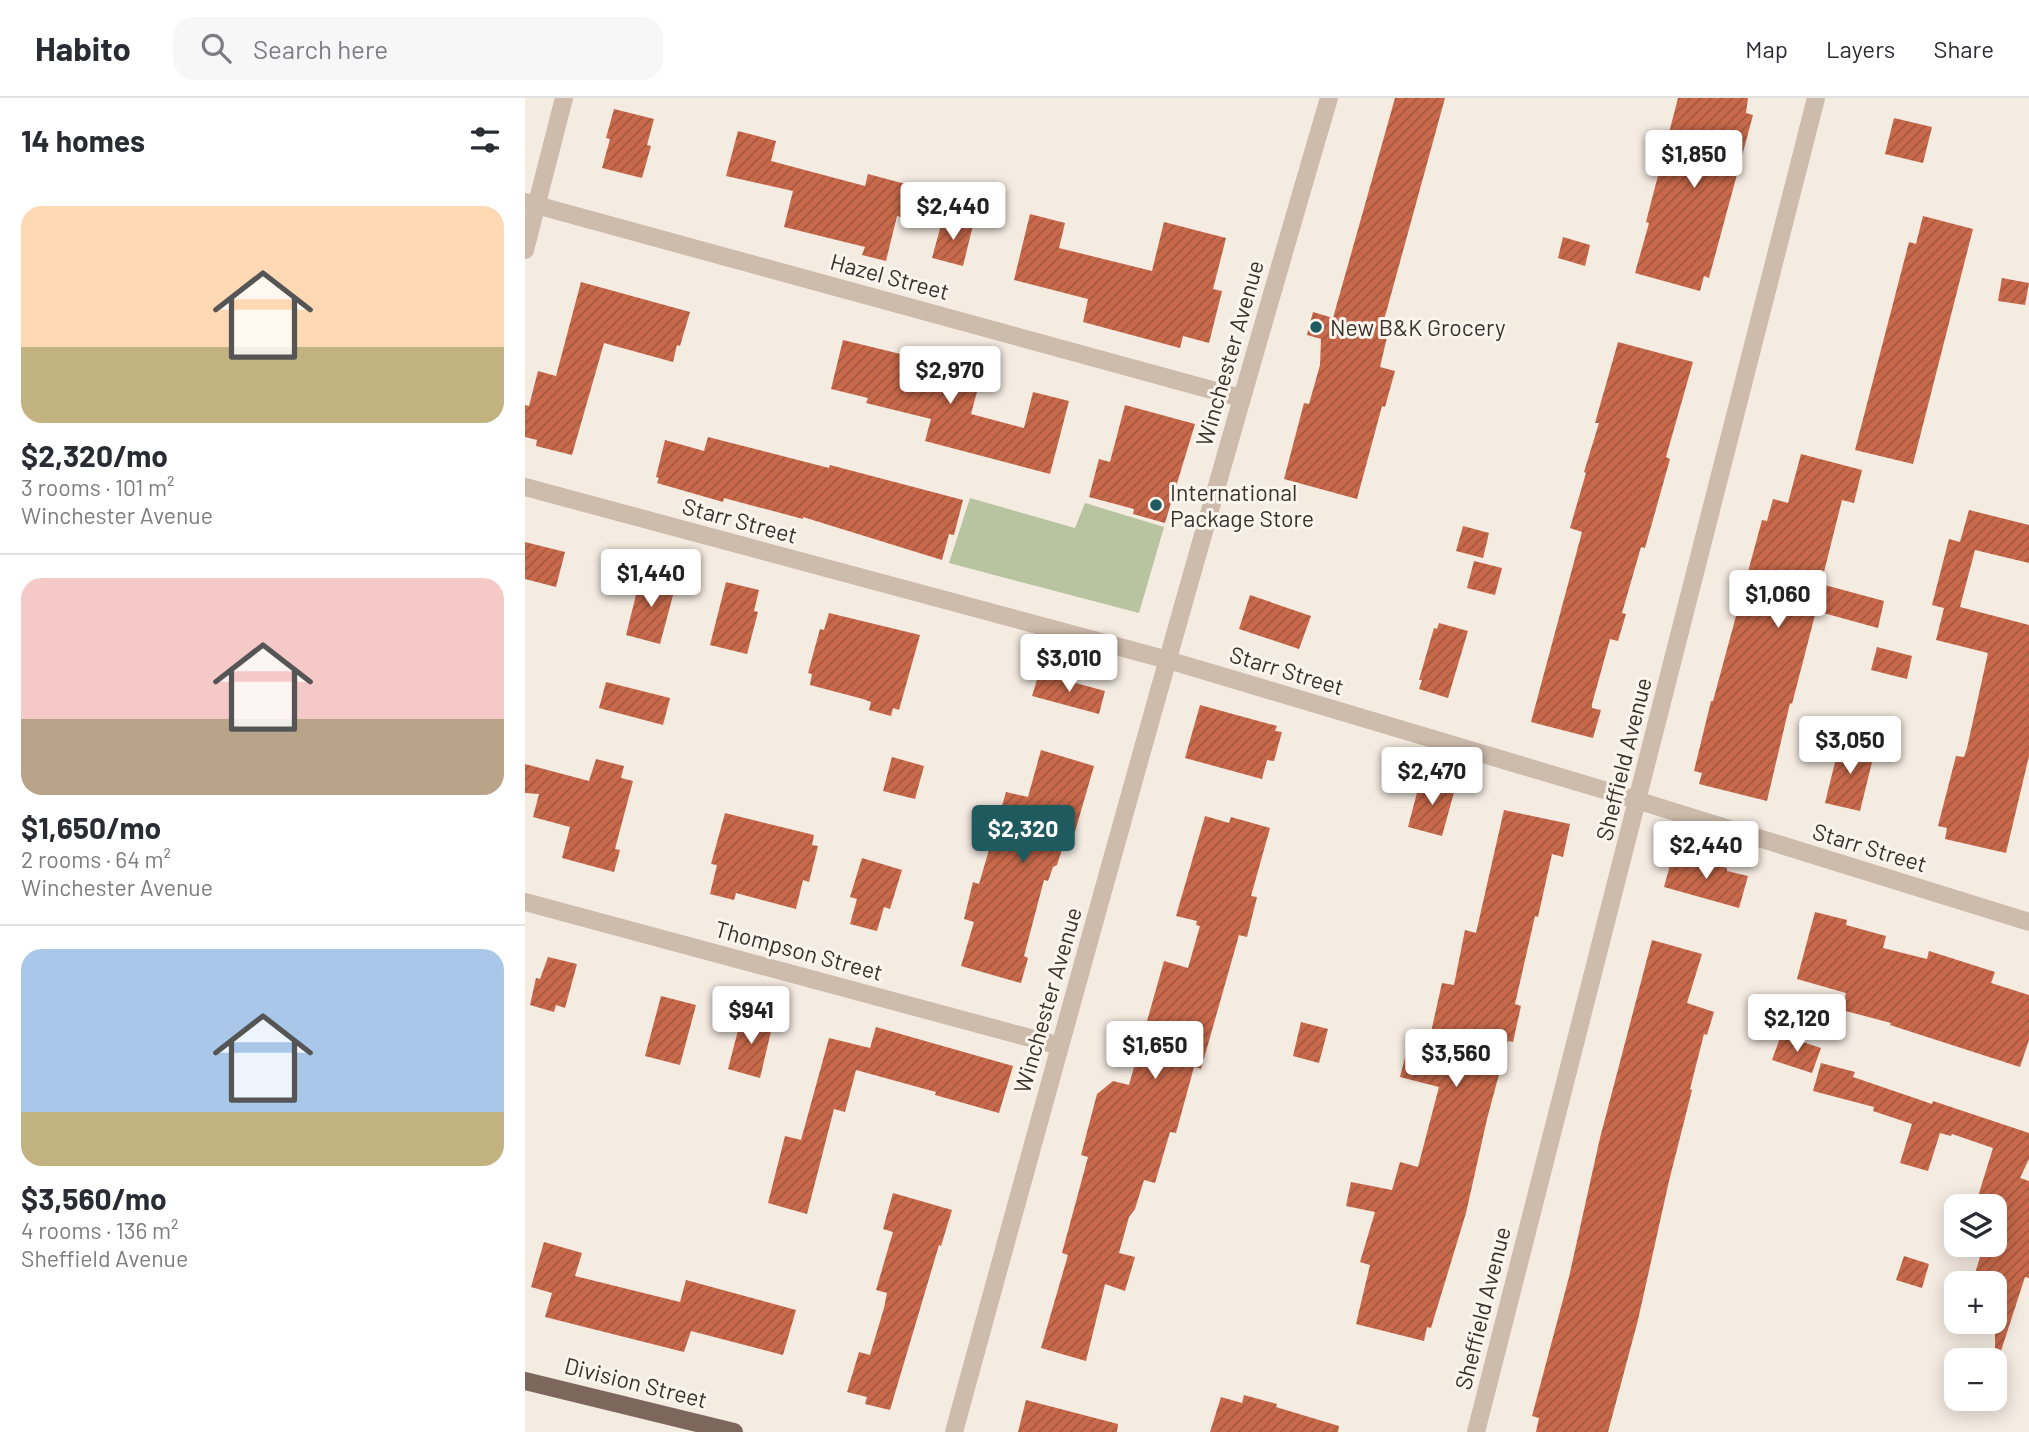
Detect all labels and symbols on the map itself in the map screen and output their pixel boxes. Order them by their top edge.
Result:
pin: $1,850 [1637,130,1751,190]
pin: $2,440 [896,183,1010,242]
street label: Hazel Street [827,247,953,305]
street label: Winchester Avenue [1189,257,1269,449]
place label: New B&K Grocery [1330,313,1506,341]
marker: New B&K Grocery [1308,319,1324,335]
pin: $2,970 [893,346,1007,406]
place label: International Package Store [1170,478,1314,532]
street label: Starr Street [680,491,800,549]
marker: International Package Store [1148,497,1164,513]
pin: $1,440 [594,550,708,609]
pin: $1,060 [1721,570,1835,630]
pin: $3,010 [1012,634,1126,694]
street label: Starr Street [1227,639,1347,701]
street label: Sheffield Avenue [1589,675,1657,843]
pin: $3,050 [1793,716,1907,776]
pin: $2,470 [1375,748,1489,807]
pin: $2,320 [966,806,1080,865]
street label: Starr Street [1810,816,1930,878]
pin: $2,440 [1649,822,1763,881]
street label: Winchester Avenue [1007,904,1087,1096]
street label: Thompson Street [712,914,886,986]
pin: $941 [710,986,792,1046]
pin: $2,120 [1740,995,1854,1054]
pin: $1,650 [1098,1021,1212,1081]
pin: $3,560 [1399,1030,1513,1089]
street label: Sheffield Avenue [1448,1224,1516,1392]
street label: Division Street [562,1351,710,1413]

